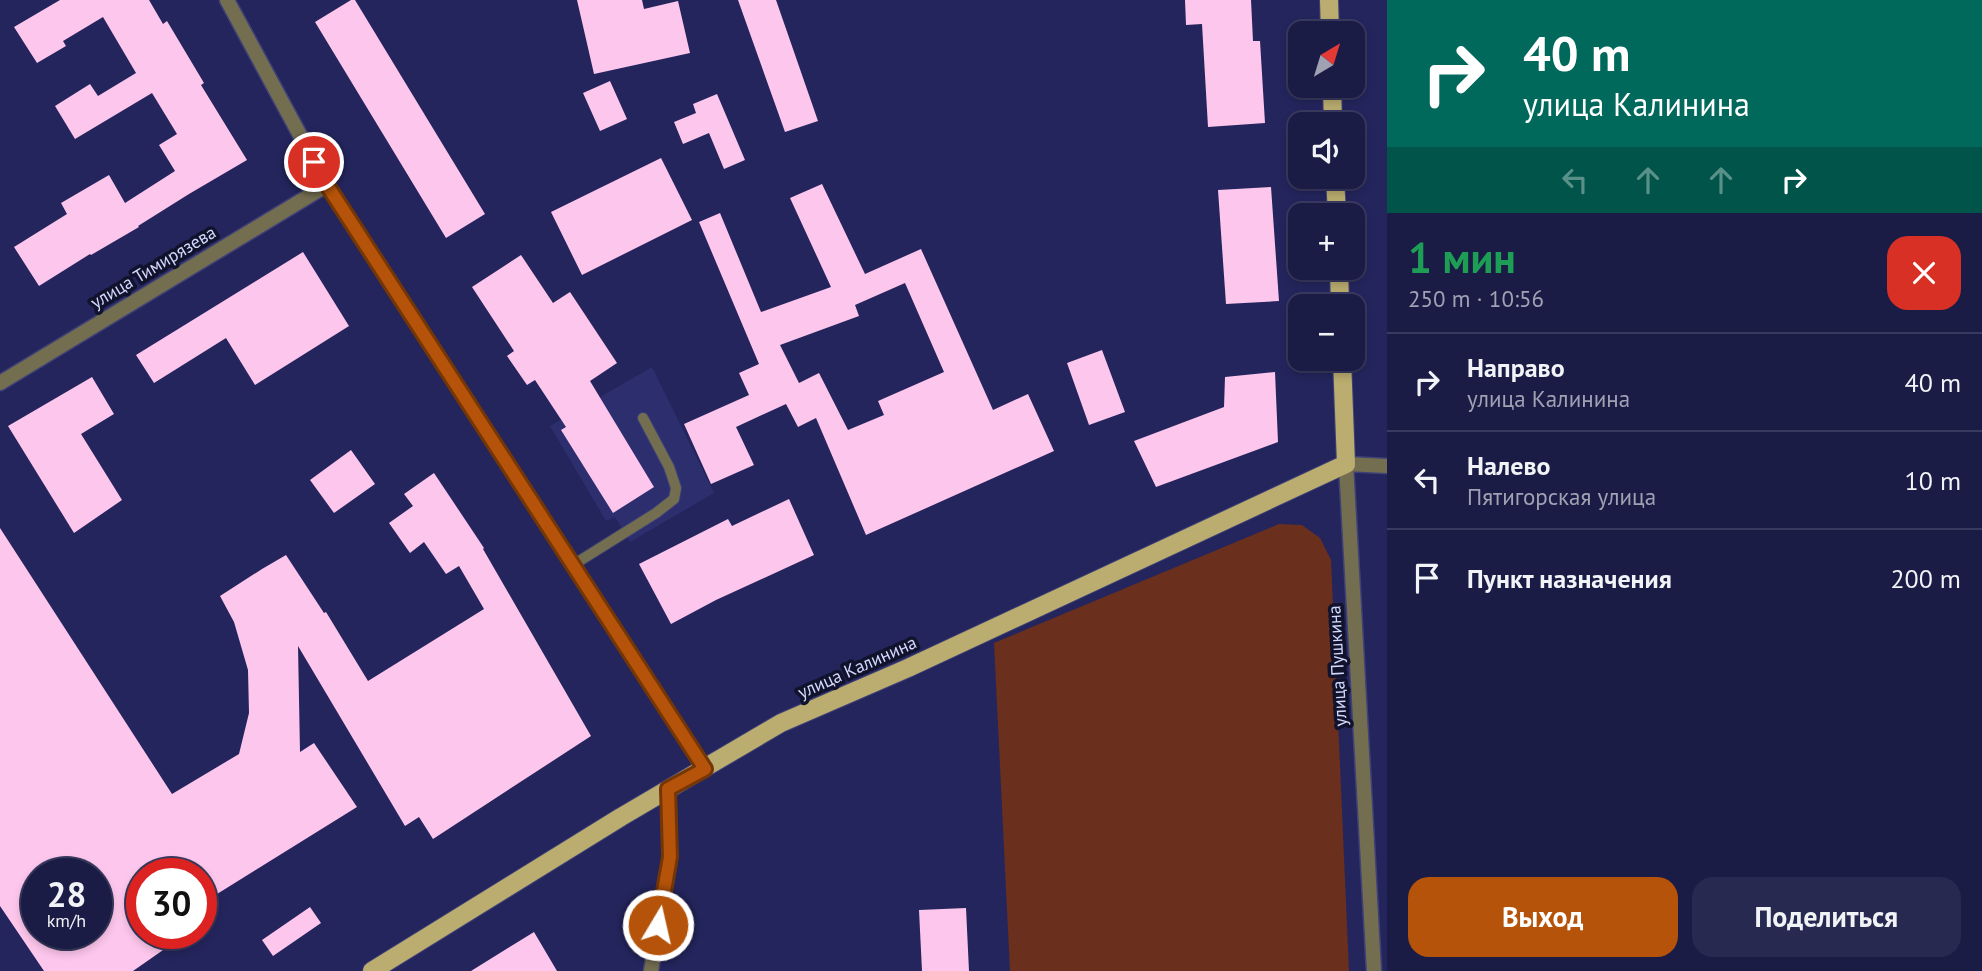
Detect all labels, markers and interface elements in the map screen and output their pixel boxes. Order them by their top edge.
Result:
north arrow [1288,21,1365,98]
map controls [1288,21,1365,371]
text: 40 m [1523,21,1630,85]
icon: right [1408,28,1499,119]
text: улица Калинина [1523,83,1750,125]
button: sound [1288,112,1365,189]
pin [284,132,344,192]
icon: arrive [295,143,333,181]
icon: left [1556,161,1594,199]
icon: ahead [1629,161,1667,199]
icon: ahead [1702,161,1740,199]
icon: right [1775,161,1813,199]
button: + [1288,203,1365,280]
street label: улица Тимирязева [86,220,220,314]
text: 1 мин [1408,230,1516,285]
button: close [1887,236,1961,310]
text: 250 m · 10:56 [1408,284,1544,313]
button: − [1288,294,1365,371]
text: Направо [1467,351,1565,384]
icon: right [1408,363,1446,401]
text: 40 m [1905,366,1961,399]
text: улица Калинина [1467,384,1630,413]
text: Налево [1467,449,1551,482]
icon: left [1408,461,1446,499]
text: 10 m [1905,464,1961,497]
text: Пятигорская улица [1467,482,1656,511]
icon: arrive [1408,559,1446,597]
text: Пункт назначения [1467,562,1672,595]
text: 200 m [1890,562,1961,595]
street label: улица Пушкина [1322,605,1352,727]
street label: улица Калинина [794,631,920,703]
speed limit sign: 30 [126,858,217,949]
text: 28 [47,871,86,917]
button: Выход [1408,877,1678,957]
button: Поделиться [1692,877,1961,957]
position arrow [621,888,695,962]
text: km/h [47,909,86,932]

